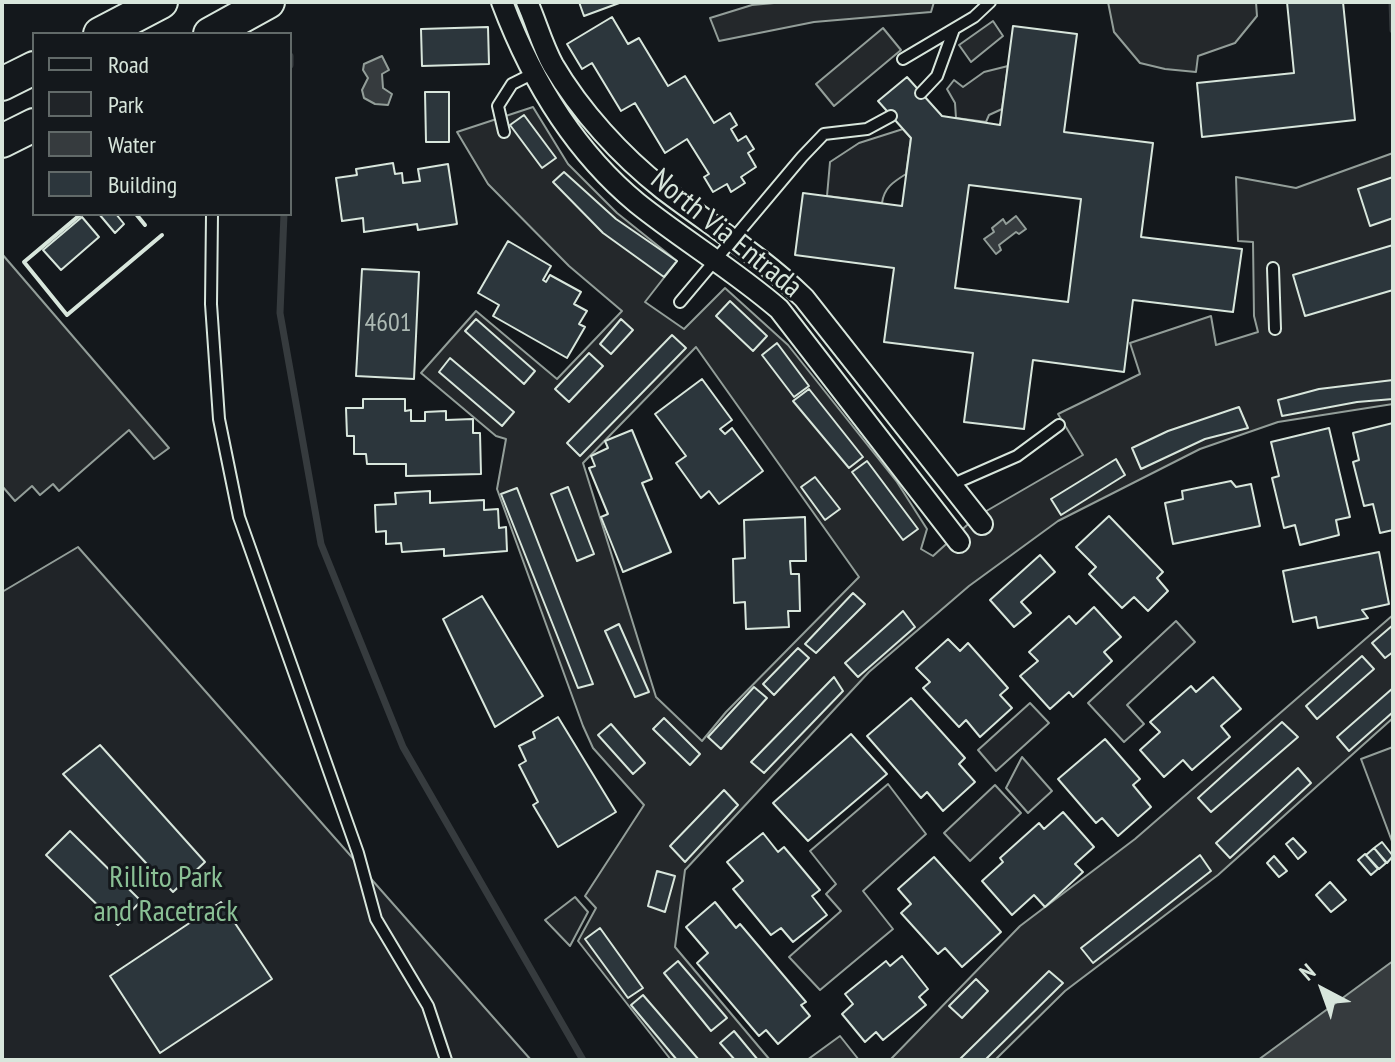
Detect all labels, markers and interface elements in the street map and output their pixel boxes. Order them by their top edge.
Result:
legend [32,32,292,216]
text: Road [108,49,149,80]
text: Park [108,89,144,120]
text: Water [108,129,156,160]
street label: North Via Entrada [643,162,809,306]
text: Building [108,169,177,200]
house number: 4601 [365,308,411,340]
park label: Rillito Park and Racetrack [94,860,238,930]
north arrow [1283,950,1363,1030]
text: N [1294,957,1321,986]

